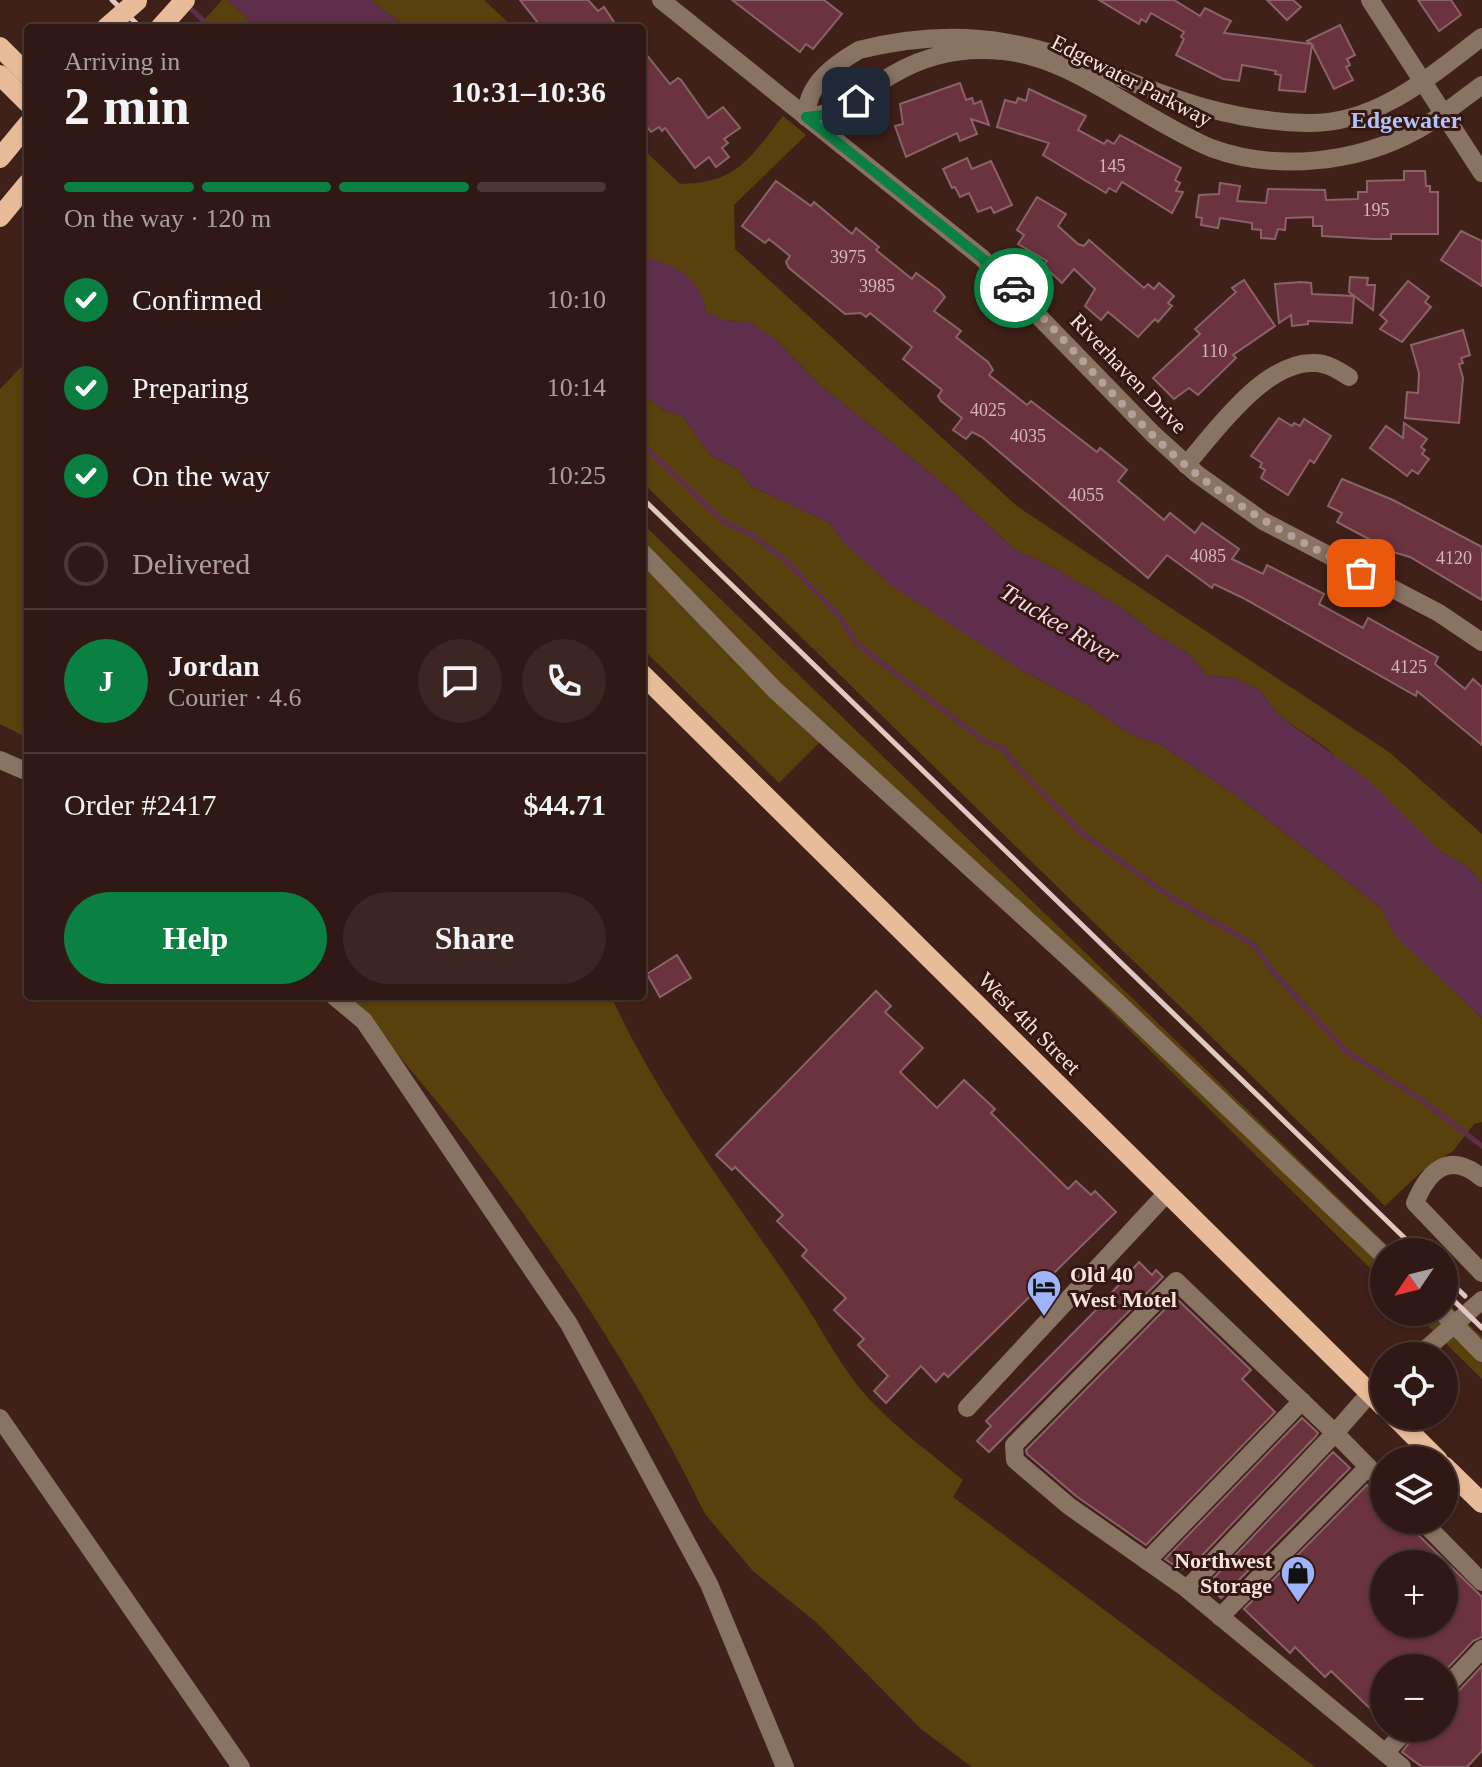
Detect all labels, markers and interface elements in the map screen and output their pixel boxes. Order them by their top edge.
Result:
street label: Edgewater Parkway [1047,29,1216,132]
text: Arriving in [64,47,180,76]
pin [822,67,890,135]
text: 10:31–10:36 [451,75,606,108]
text: 2 min [64,78,190,135]
icon: home [834,79,878,123]
district label: Edgewater [1351,107,1462,133]
house number: 145 [1099,156,1126,176]
house number: 195 [1363,200,1390,220]
text: On the way · 120 m [64,204,271,233]
house number: 3975 [830,247,866,267]
courier [974,248,1054,328]
icon: car [992,266,1036,310]
house number: 3985 [859,276,895,296]
icon: check [64,278,108,322]
text: Confirmed [132,283,262,316]
text: 10:10 [547,285,606,314]
street label: Riverhaven Drive [1065,308,1192,438]
house number: 110 [1201,341,1227,361]
icon: check [64,366,108,410]
text: Preparing [132,371,249,404]
text: 10:14 [547,373,606,402]
house number: 4025 [970,400,1006,420]
house number: 4035 [1010,426,1046,446]
icon: check [64,454,108,498]
text: On the way [132,459,270,492]
text: 10:25 [547,461,606,490]
house number: 4055 [1068,485,1104,505]
pin [1327,539,1395,607]
house number: 4085 [1190,546,1226,566]
text: Delivered [132,547,250,580]
house number: 4120 [1436,548,1472,568]
icon: bag [1339,551,1383,595]
water label: Truckee River [996,578,1125,670]
button: chat [418,639,502,723]
button: phone [522,639,606,723]
text: Jordan [168,649,260,682]
house number: 4125 [1391,657,1427,677]
text: J [99,664,114,697]
text: Courier · 4.6 [168,683,302,712]
text: Order #2417 [64,788,216,821]
text: $44.71 [524,788,606,821]
button: Help [64,892,327,984]
button: Share [343,892,606,984]
street label: West 4th Street [973,967,1086,1080]
north arrow [1370,1238,1458,1326]
map controls [1370,1238,1458,1742]
place label: Old 40 West Motel [1070,1262,1177,1312]
hotel icon: Old 40 West Motel [1025,1268,1063,1318]
button: locate [1370,1342,1458,1430]
button: layers [1370,1446,1458,1534]
place label: Northwest Storage [1174,1548,1273,1598]
button: + [1370,1550,1458,1638]
shop icon: Northwest Storage [1279,1554,1317,1604]
button: − [1370,1654,1458,1742]

